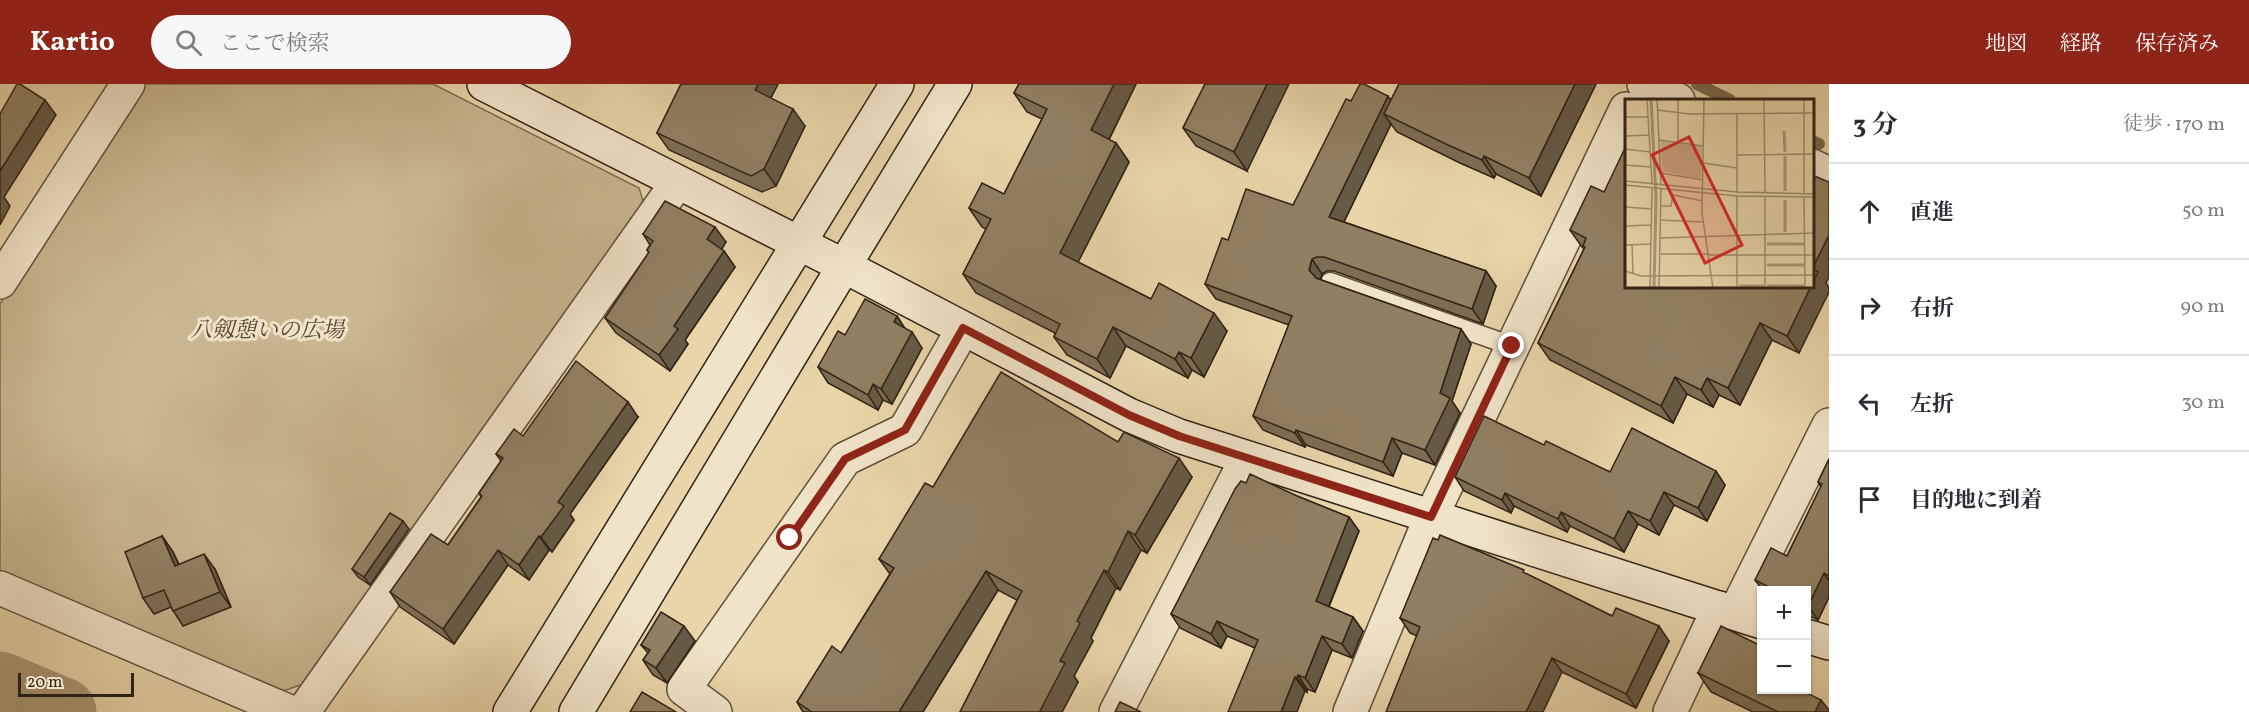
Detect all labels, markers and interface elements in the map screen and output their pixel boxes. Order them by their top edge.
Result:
search box [151,15,571,69]
text: Kartio [30,23,115,62]
icon: search [172,26,205,59]
text: ここで検索 [220,29,330,60]
text: 地図 [1985,30,2027,59]
text: 経路 [2060,30,2102,59]
text: 保存済み [2135,30,2219,59]
inset map [1625,99,1814,288]
text: 3 分 [1853,108,1897,144]
text: 徒歩 · 170 m [2123,111,2225,139]
icon: ahead [1853,195,1886,228]
text: 50 m [2182,197,2225,225]
text: 直進 [1910,198,1954,229]
icon: right [1853,291,1886,324]
text: 90 m [2181,293,2225,321]
text: 右折 [1910,294,1954,325]
park label: 八剱憩いの広場 [190,316,346,347]
route end [1498,332,1524,358]
icon: left [1853,387,1886,420]
text: 30 m [2181,389,2225,417]
text: 左折 [1910,390,1954,421]
icon: arrive [1853,483,1886,516]
text: 目的地に到着 [1910,486,2042,517]
route start [776,524,802,550]
map controls [1757,586,1811,694]
button: + [1757,586,1811,640]
button: − [1757,640,1811,694]
scale bar [18,670,134,698]
text: 20 m [27,672,62,694]

